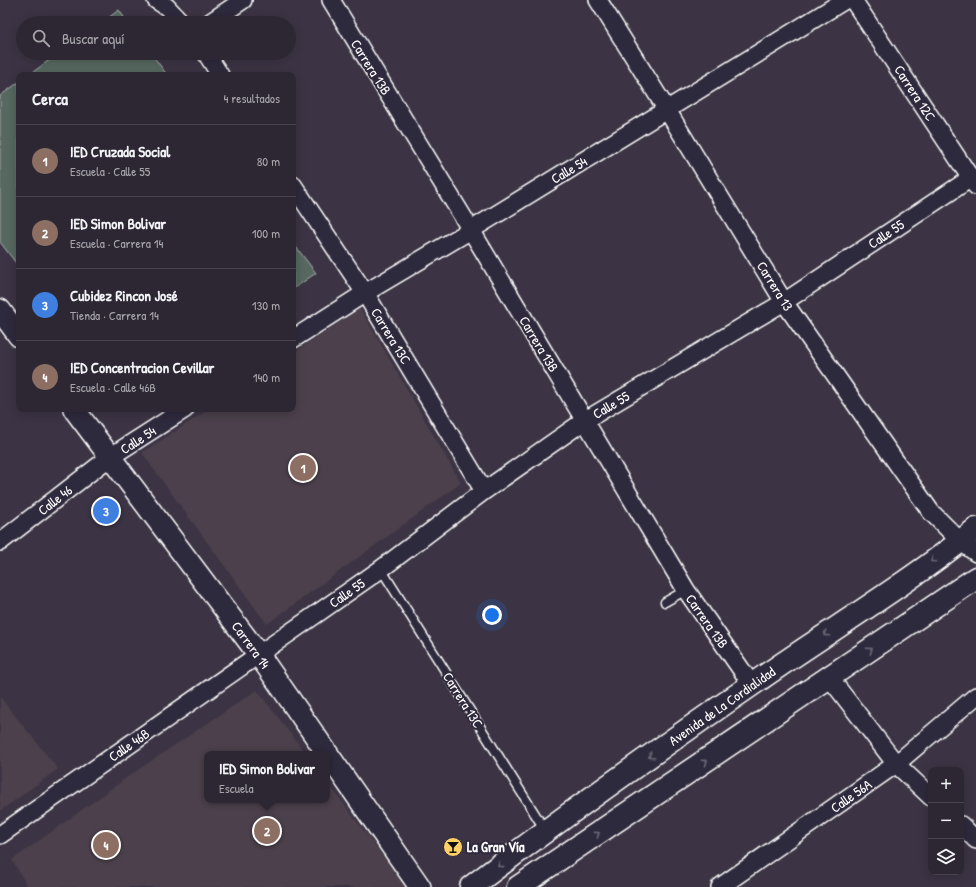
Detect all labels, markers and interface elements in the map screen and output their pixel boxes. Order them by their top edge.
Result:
search box [16,16,296,60]
icon: search [30,27,52,49]
text: Buscar aquí [62,28,125,49]
street label: Carrera 13B [347,35,396,98]
street label: Carrera 12C [890,61,941,125]
text: Cerca [32,87,68,110]
text: 4 resultados [223,89,280,107]
text: IED Cruzada Social [70,141,170,162]
street label: Calle 54 [547,151,590,188]
text: 1 [43,152,47,170]
text: 80 m [257,152,280,170]
text: Escuela · Calle 55 [70,162,150,180]
text: IED Simon Bolivar [70,213,166,234]
street label: Calle 55 [864,215,908,253]
text: 2 [42,224,48,242]
text: 100 m [252,224,280,242]
text: Escuela · Carrera 14 [70,234,163,252]
street label: Carrera 13 [753,257,798,314]
text: Cubidez Rincon José [70,285,178,306]
text: 3 [42,296,48,314]
text: 130 m [252,296,280,314]
street label: Carrera 13C [367,304,416,368]
text: Tienda · Carrera 14 [70,306,159,324]
street label: Carrera 13B [515,312,564,375]
text: IED Concentracion Cevillar [70,357,214,378]
text: 4 [43,368,47,386]
text: 140 m [253,368,280,386]
text: Escuela · Calle 46B [70,378,156,396]
street label: Calle 55 [589,386,633,423]
street label: Calle 54 [116,421,159,458]
pin: 1 [290,453,316,483]
street label: Calle 46 [34,480,76,519]
pin: 3 [93,496,119,526]
one-way arrow [931,556,938,563]
street label: Calle 55 [325,573,369,612]
street label: Carrera 13B [682,590,733,652]
your location [482,605,502,625]
street label: Carrera 14 [228,617,275,672]
one-way arrow [824,629,831,636]
one-way arrow [866,648,873,655]
street label: Avenida de La Cordialidad [665,661,779,749]
street label: Carrera 13C [439,668,488,732]
street label: Calle 46B [104,724,153,766]
popup [204,751,330,803]
one-way arrow [648,751,655,758]
text: IED Simon Bolivar [219,758,315,779]
one-way arrow [700,760,707,767]
map controls [928,767,964,875]
button: + [928,767,964,803]
street label: Calle 56A [826,774,875,817]
text: Escuela [219,779,254,797]
button: − [928,803,964,839]
pin: 2 [254,816,280,846]
pin: 4 [93,830,119,860]
one-way arrow [593,832,600,839]
bar icon: La Gran Vía [442,836,464,858]
place label: La Gran Vía [467,837,525,856]
button: layers [928,839,964,875]
one-way arrow [497,860,504,867]

